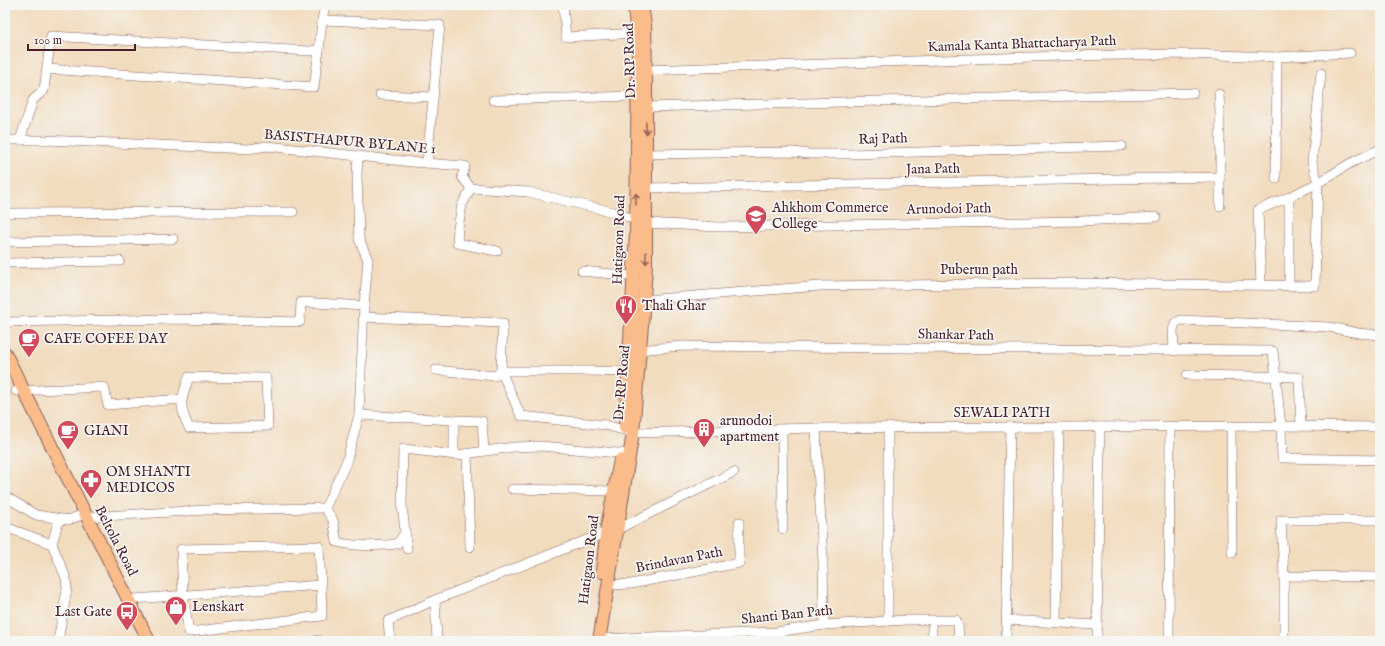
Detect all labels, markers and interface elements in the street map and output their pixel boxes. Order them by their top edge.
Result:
street label: Dr. RP Road [620,22,640,99]
scale bar [28,26,135,52]
street label: Kamala Kanta Bhattacharya Path [927,32,1117,56]
text: 100 m [34,33,62,48]
one-way arrow [642,121,650,134]
street label: BASISTHAPUR BYLANE 1 [263,126,437,158]
street label: Raj Path [858,129,909,149]
street label: Jana Path [904,160,961,179]
one-way arrow [632,193,640,206]
street label: Hatigaon Road [608,194,630,285]
place label: Ahkhom Commerce College [771,199,889,233]
street label: Arunodoi Path [905,199,992,219]
school or university icon: Ahkhom Commerce College [743,203,769,236]
one-way arrow [642,251,650,264]
street label: Puberun path [940,261,1019,279]
restaurant icon: Thali Ghar [613,293,639,326]
place label: Thali Ghar [642,297,706,315]
street label: Shankar Path [918,325,995,345]
cafe icon: CAFE COFEE DAY [16,326,42,359]
place label: CAFE COFEE DAY [44,330,169,348]
street label: Dr. RP Road [610,344,634,421]
street label: SEWALI PATH [954,404,1051,422]
place label: arunodoi apartment [720,412,779,446]
building icon: arunodoi apartment [691,416,717,449]
cafe icon: GIANI [55,418,81,451]
place label: GIANI [84,422,129,440]
place label: OM SHANTI MEDICOS [106,463,191,497]
pharmacy icon: OM SHANTI MEDICOS [78,467,104,500]
street label: Beltola Road [91,503,142,580]
street label: Hatigaon Road [575,514,603,606]
street label: Brindavan Path [634,543,724,577]
shop icon: Lenskart [163,594,189,627]
place label: Lenskart [192,598,245,616]
bus stop icon: Last Gate [114,599,140,632]
street label: Shanti Ban Path [740,601,834,629]
place label: Last Gate [55,603,113,621]

